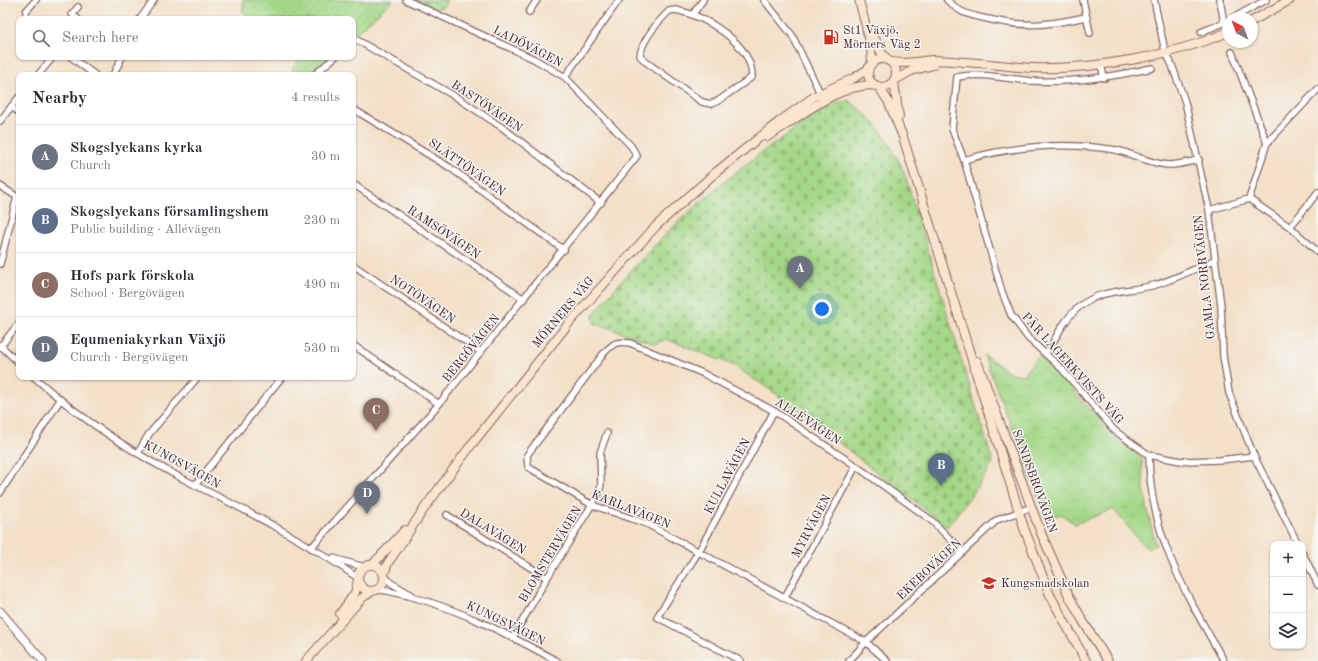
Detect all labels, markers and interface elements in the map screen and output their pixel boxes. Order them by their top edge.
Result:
north arrow [1222,12,1258,48]
search box [16,16,356,60]
street label: LADÖVÄGEN [491,21,566,70]
place label: St1 Växjö, Mörners Väg 2 [843,25,921,51]
icon: search [30,27,52,49]
fuel station icon: St1 Växjö, Mörners Väg 2 [822,28,840,46]
text: Search here [62,31,139,46]
street label: BASTÖVÄGEN [449,75,526,135]
text: Nearby [32,90,87,107]
text: 4 results [291,91,340,104]
street label: SLÄTTÖVÄGEN [426,134,509,199]
text: Skogslyckans kyrka [70,141,203,156]
text: A [40,150,50,163]
text: 30 m [311,150,340,163]
text: Church [70,159,111,172]
street label: RAMSÖVÄGEN [405,201,484,262]
text: Skogslyckans församlingshem [70,205,269,220]
text: B [40,214,50,227]
text: 230 m [303,214,340,227]
street label: GAMLA NORRVÄGEN [1189,214,1218,340]
text: Public building · Allévägen [70,223,221,236]
pin: A [787,256,813,289]
text: Hofs park förskola [70,269,195,284]
street label: NOTÖVÄGEN [388,270,460,326]
street label: MÖRNERS VÄG [528,272,597,350]
text: C [41,278,49,291]
text: 490 m [303,278,340,291]
text: School · Bergövägen [70,287,185,300]
your location [812,299,832,319]
street label: PÄR LAGERKVISTS VÄG [1019,308,1129,427]
street label: BERGÖVÄGEN [438,310,503,385]
text: Equmeniakyrkan Växjö [70,333,226,348]
text: D [40,342,50,355]
text: 530 m [303,342,340,355]
text: Church · Bergövägen [70,351,188,364]
street label: ALLÉVÄGEN [772,393,845,448]
pin: C [363,398,389,431]
street label: SANDSBROVÄGEN [1010,427,1062,535]
street label: KUNGSVÄGEN [141,435,224,491]
street label: KULLAVÄGEN [699,435,753,516]
pin: B [928,453,954,486]
pin: D [354,481,380,514]
street label: KARLAVÄGEN [589,485,673,531]
street label: MYRVÄGEN [787,491,834,560]
street label: BLOMSTERVÄGEN [514,502,584,605]
street label: DALAVÄGEN [457,503,530,557]
street label: EKEBOVÄGEN [892,534,964,603]
map controls [1270,541,1306,649]
button: + [1270,541,1306,577]
school or university icon: Kungsmadskolan [980,574,998,592]
button: − [1270,577,1306,613]
place label: Kungsmadskolan [1001,578,1090,590]
street label: KUNGSVÄGEN [464,596,549,648]
button: layers [1270,613,1306,649]

